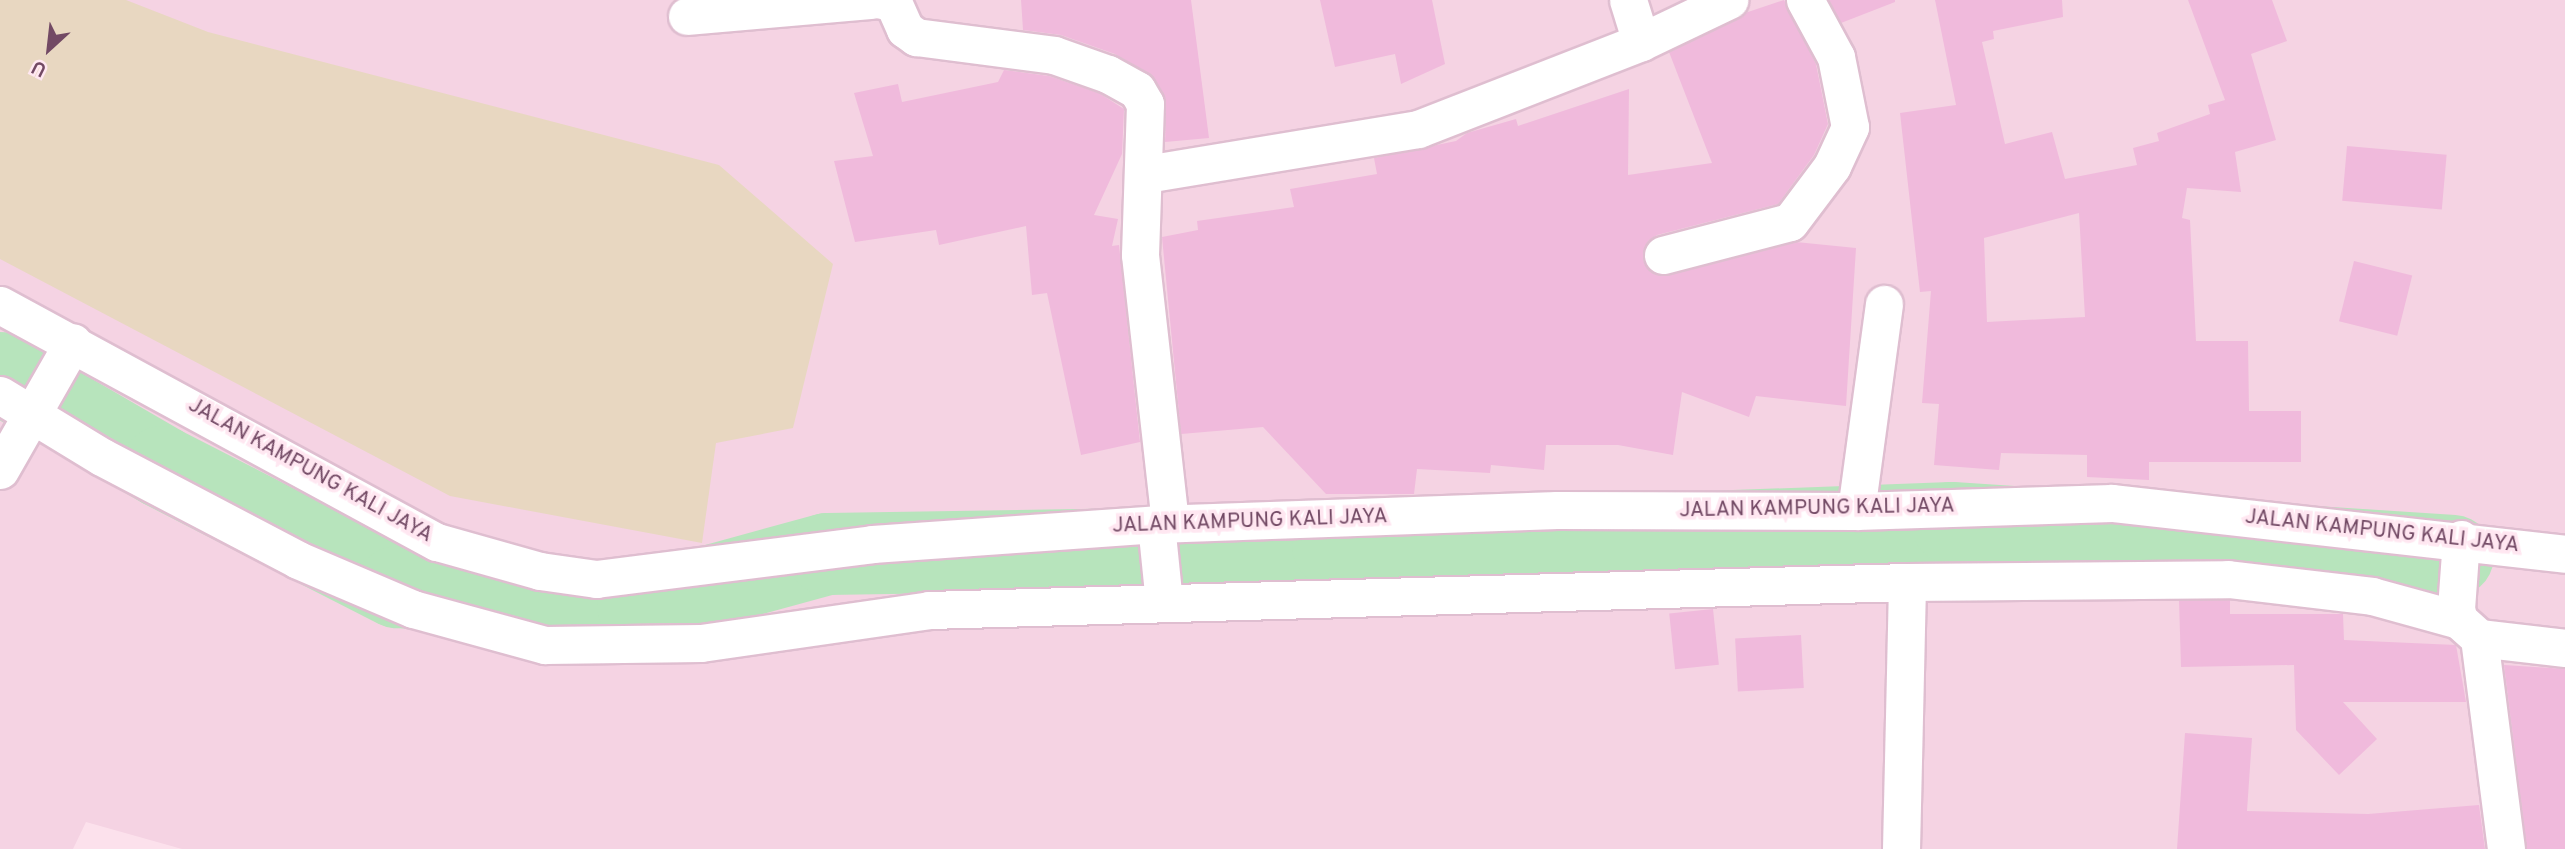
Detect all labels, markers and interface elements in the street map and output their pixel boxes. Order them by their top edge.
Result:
north arrow [14,14,84,84]
text: U [28,54,51,81]
street label: JALAN KAMPUNG KALI JAYA [183,393,437,549]
street label: JALAN KAMPUNG KALI JAYA [1679,494,1955,524]
street label: JALAN KAMPUNG KALI JAYA [1112,505,1388,539]
street label: JALAN KAMPUNG KALI JAYA [2244,505,2520,559]

